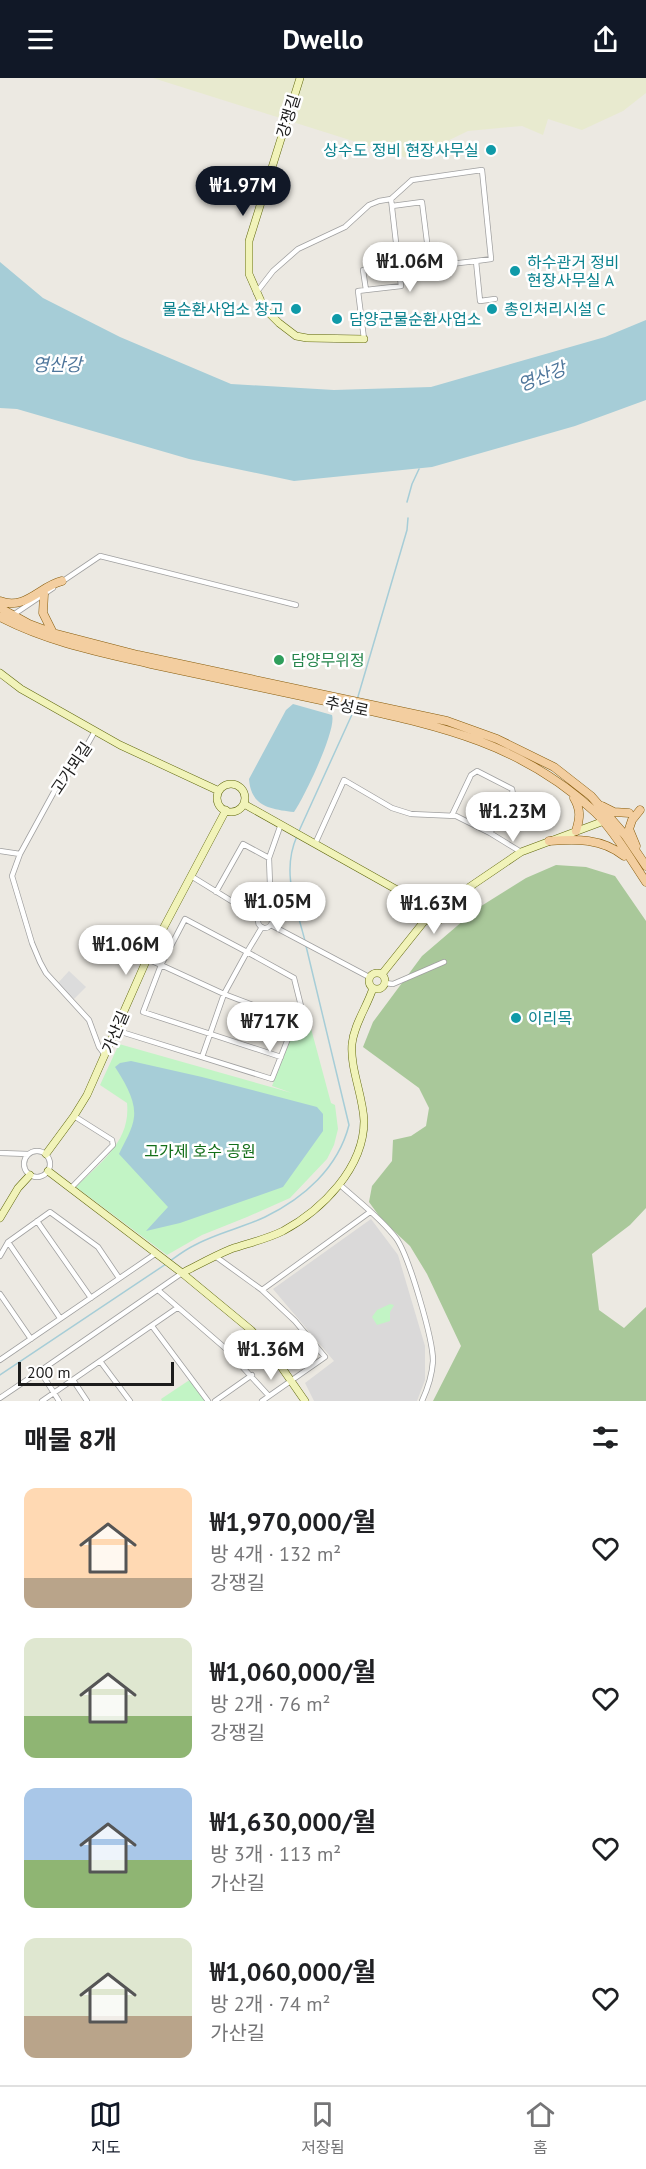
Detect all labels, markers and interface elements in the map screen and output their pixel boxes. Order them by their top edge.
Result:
text: Dwello [283,22,363,56]
icon: menu [24,23,57,56]
icon: share [589,23,622,56]
street label: 강쟁길 [272,92,304,140]
place label: 상수도 정비 현장사무실 [323,140,479,160]
marker: 상수도 정비 현장사무실 [484,143,498,157]
pin: ₩1.97M [194,166,292,217]
text: ₩1.97M [210,172,276,198]
pin: ₩1.06M [361,242,459,293]
text: ₩1.06M [377,248,443,274]
place label: 하수관거 정비 현장사무실 A [527,252,620,290]
marker: 하수관거 정비 현장사무실 A [508,264,522,278]
place label: 물순환사업소 창고 [162,299,284,319]
place label: 총인처리시설 C [504,299,606,319]
marker: 물순환사업소 창고 [289,302,303,316]
marker: 총인처리시설 C [485,302,499,316]
place label: 담양군물순환사업소 [349,309,481,329]
marker: 담양군물순환사업소 [330,312,344,326]
water label: 영산강 [32,353,84,376]
water label: 영산강 [514,356,571,397]
place label: 담양무위정 [291,650,365,670]
marker: 담양무위정 [272,653,286,667]
street label: 추성로 [323,692,371,720]
street label: 고가뫼길 [46,738,96,798]
pin: ₩1.23M [464,792,562,843]
text: ₩1.23M [480,798,546,824]
pin: ₩1.05M [229,882,327,933]
pin: ₩1.63M [385,884,483,935]
text: ₩1.05M [245,888,311,914]
text: ₩1.63M [401,890,467,916]
pin: ₩1.06M [77,925,175,976]
text: ₩1.06M [93,931,159,957]
pin: ₩717K [228,1002,312,1053]
street label: 가산길 [97,1008,133,1056]
text: ₩717K [241,1008,299,1034]
place label: 이리목 [528,1008,572,1028]
marker: 이리목 [509,1011,523,1025]
park label: 고가제 호수 공원 [144,1141,256,1161]
pin: ₩1.36M [222,1330,320,1381]
text: ₩1.36M [238,1336,304,1362]
scale bar [18,1359,174,1386]
text: 200 m [27,1362,70,1382]
icon: filters [589,1421,622,1454]
text: 매물 8개 [24,1423,117,1456]
text: ₩1,970,000/월 [210,1505,376,1538]
icon: home [72,1512,144,1584]
icon: heart [589,1532,622,1565]
text: 방 4개 · 132 m² [210,1541,341,1567]
text: 강쟁길 [210,1570,265,1596]
text: ₩1,060,000/월 [210,1655,376,1688]
icon: home [72,1662,144,1734]
icon: heart [589,1682,622,1715]
text: 방 2개 · 76 m² [210,1691,330,1717]
text: 강쟁길 [210,1720,265,1746]
text: ₩1,630,000/월 [210,1805,376,1838]
icon: home [72,1812,144,1884]
icon: heart [589,1832,622,1865]
text: 방 3개 · 113 m² [210,1841,341,1867]
text: 가산길 [210,1870,265,1896]
text: ₩1,060,000/월 [210,1955,376,1988]
icon: home [72,1962,144,2034]
icon: heart [589,1982,622,2015]
text: 방 2개 · 74 m² [210,1991,330,2017]
text: 가산길 [210,2020,265,2046]
tab: 지도 [89,2098,122,2158]
tab: 저장됨 [301,2098,345,2158]
tab: 홈 [524,2098,557,2158]

